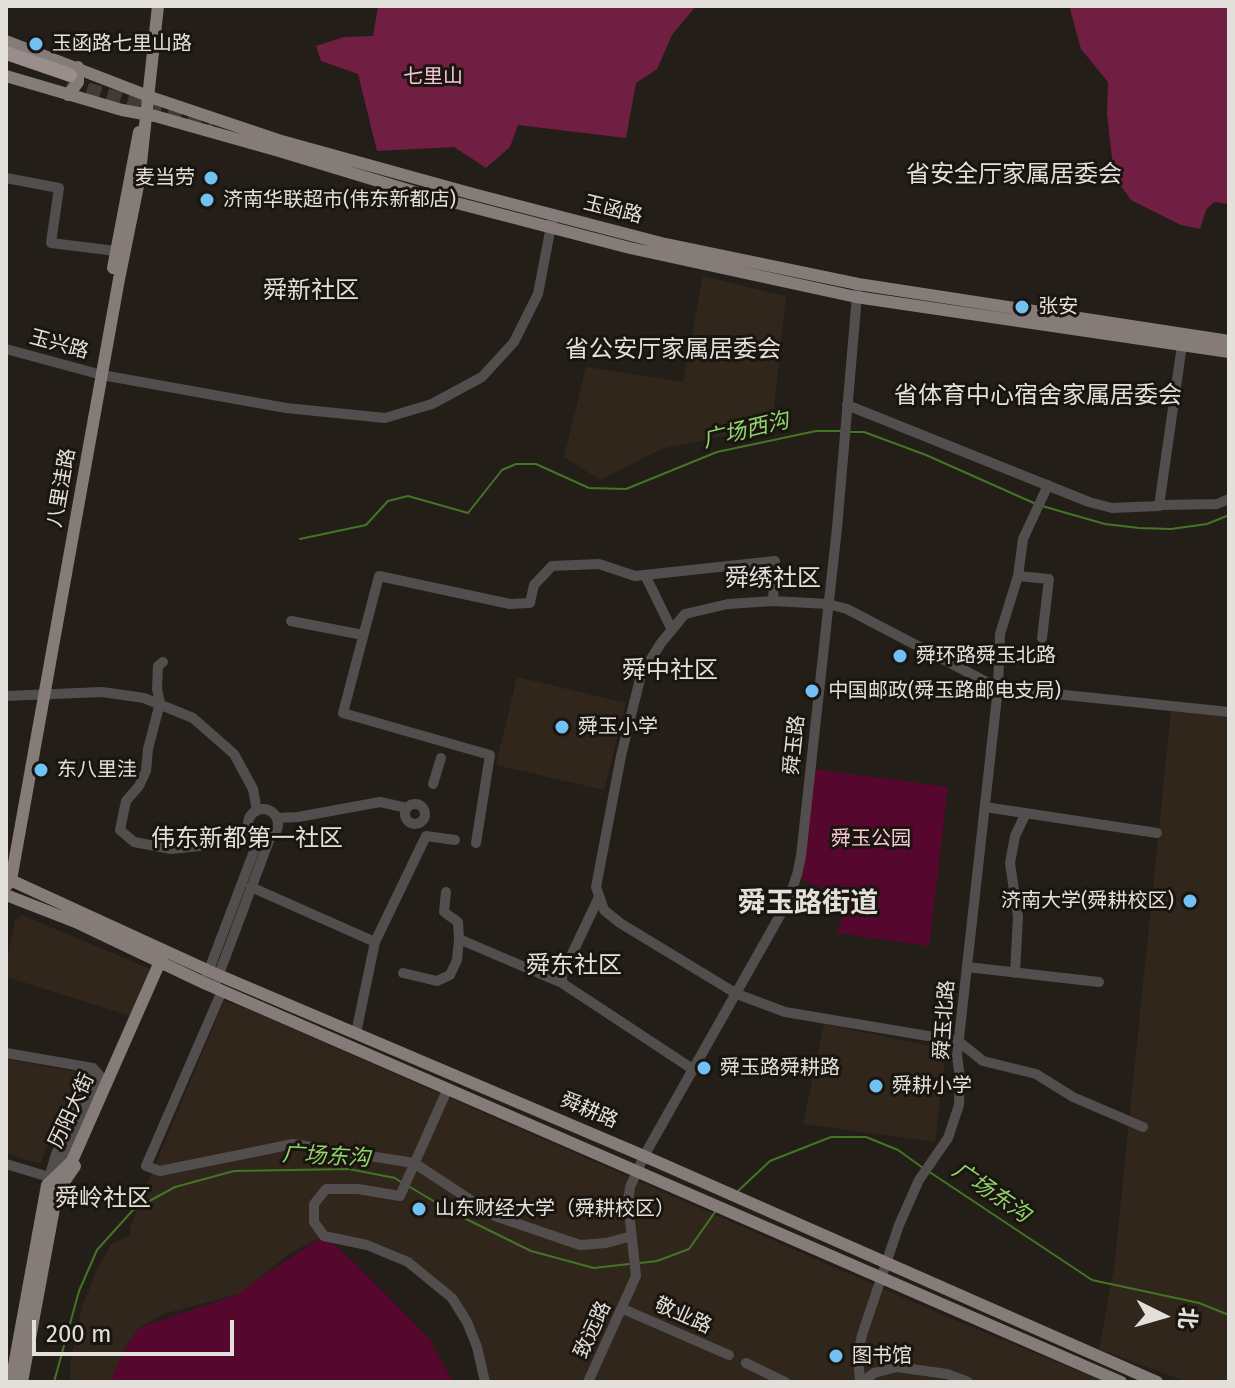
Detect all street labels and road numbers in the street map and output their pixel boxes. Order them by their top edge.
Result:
street label: 玉函路 [581,191,645,229]
street label: 玉兴路 [27,326,91,364]
street label: 八里洼路 [43,447,81,529]
street label: 舜玉路 [780,714,810,776]
street label: 舜玉北路 [930,979,960,1061]
street label: 历阳大街 [44,1070,100,1152]
street label: 舜耕路 [557,1088,621,1134]
street label: 敬业路 [651,1293,715,1339]
street label: 致远路 [569,1298,617,1362]

